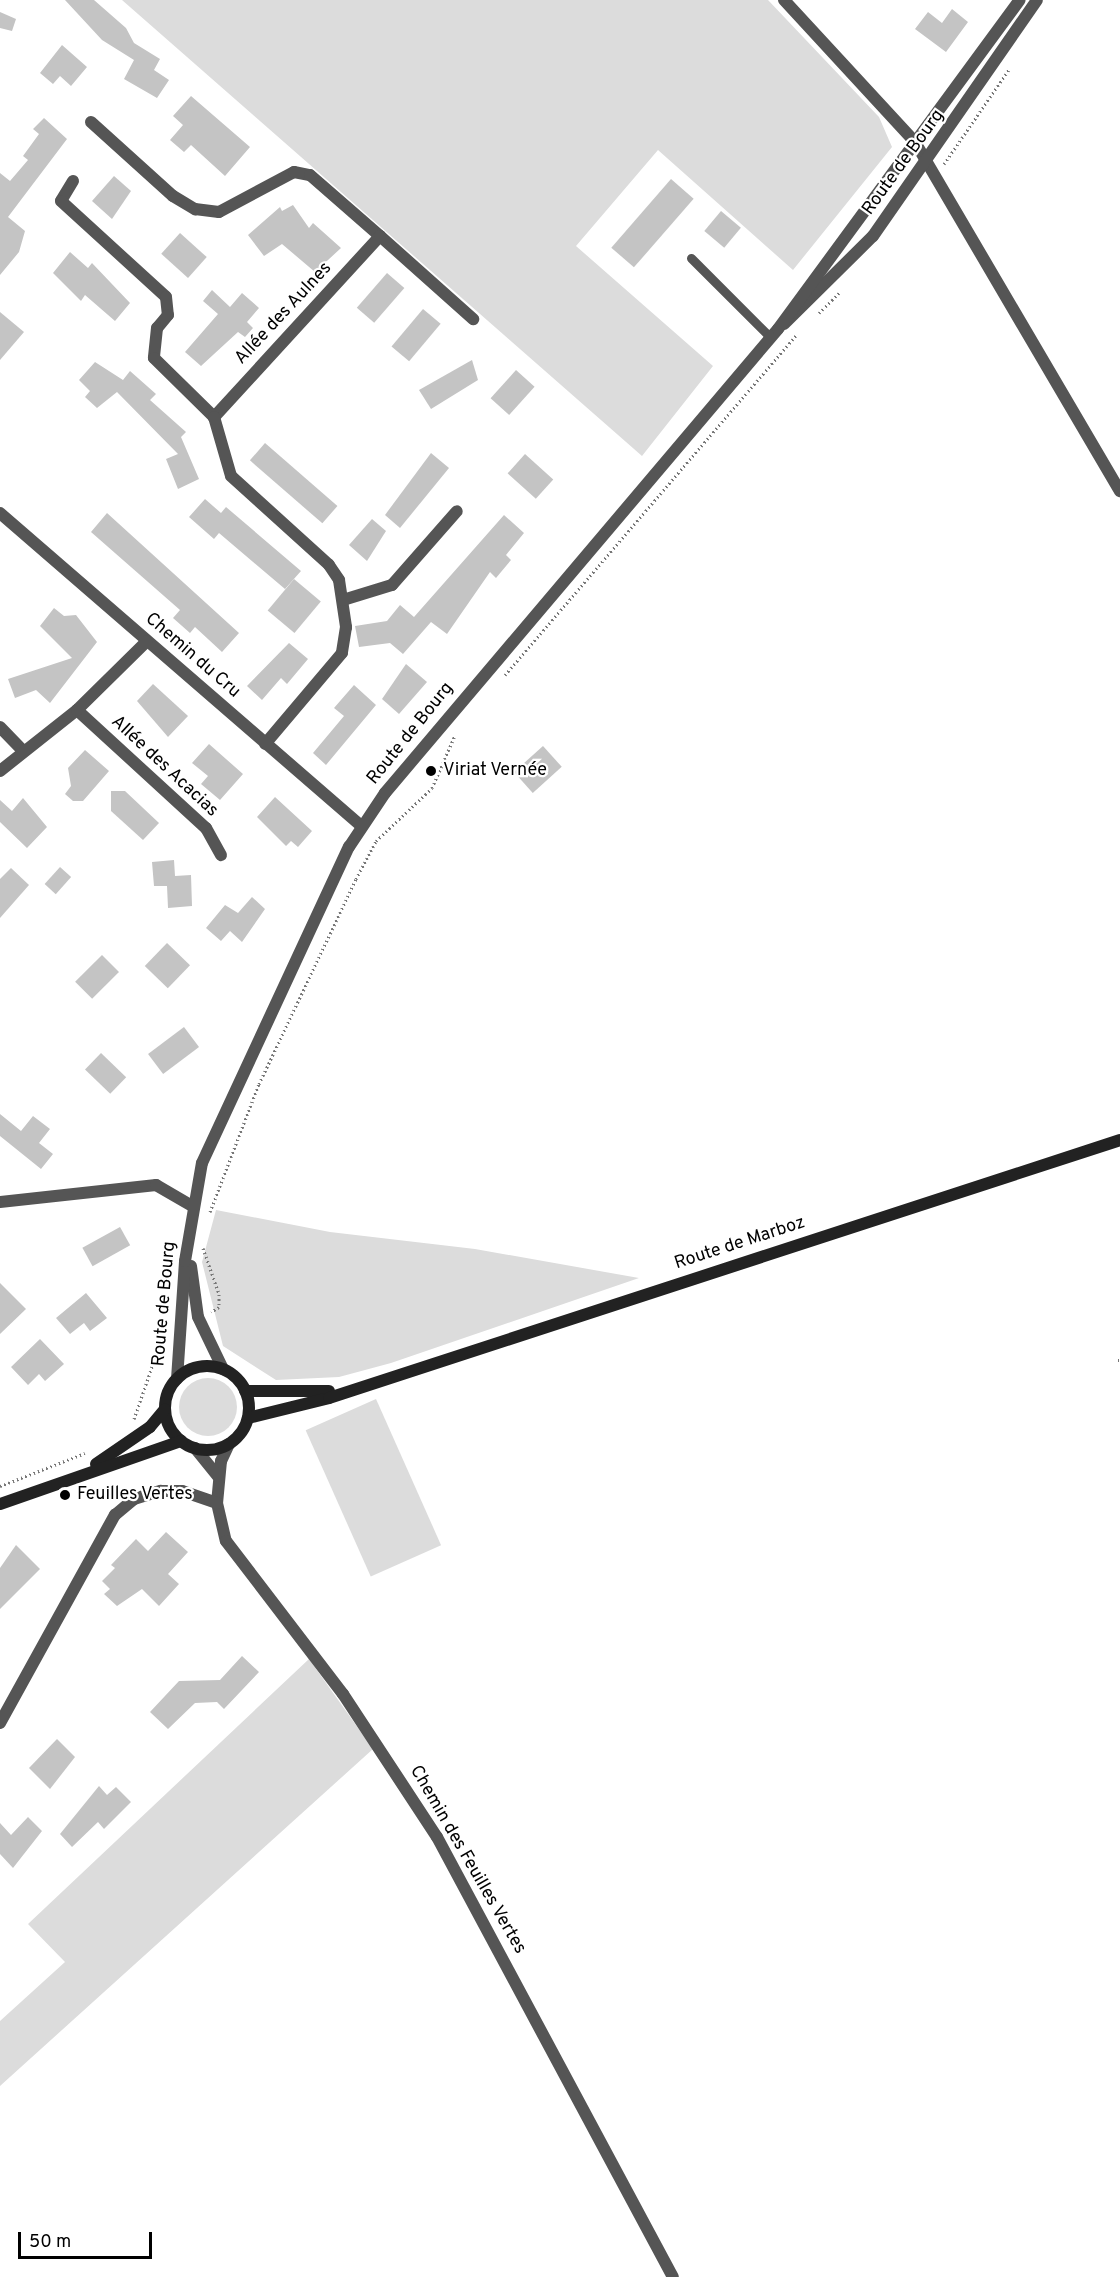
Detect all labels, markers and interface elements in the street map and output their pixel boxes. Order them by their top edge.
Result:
street label: Route de Bourg [858,106,950,220]
street label: Allée des Aulnes [231,258,337,370]
street label: Chemin du Cru [140,609,244,703]
street label: Route de Bourg [363,679,459,789]
street label: Allée des Acacias [106,711,222,823]
place label: Viriat Vernée [443,760,548,782]
marker: Viriat Vernée [424,764,438,778]
street label: Route de Marboz [672,1213,808,1275]
street label: Route de Bourg [149,1241,181,1367]
place label: Feuilles Vertes [77,1484,193,1506]
marker: Feuilles Vertes [58,1488,72,1502]
street label: Chemin des Feuilles Vertes [404,1762,530,1958]
scale bar [21,2220,154,2258]
text: 50 m [29,2231,71,2254]

